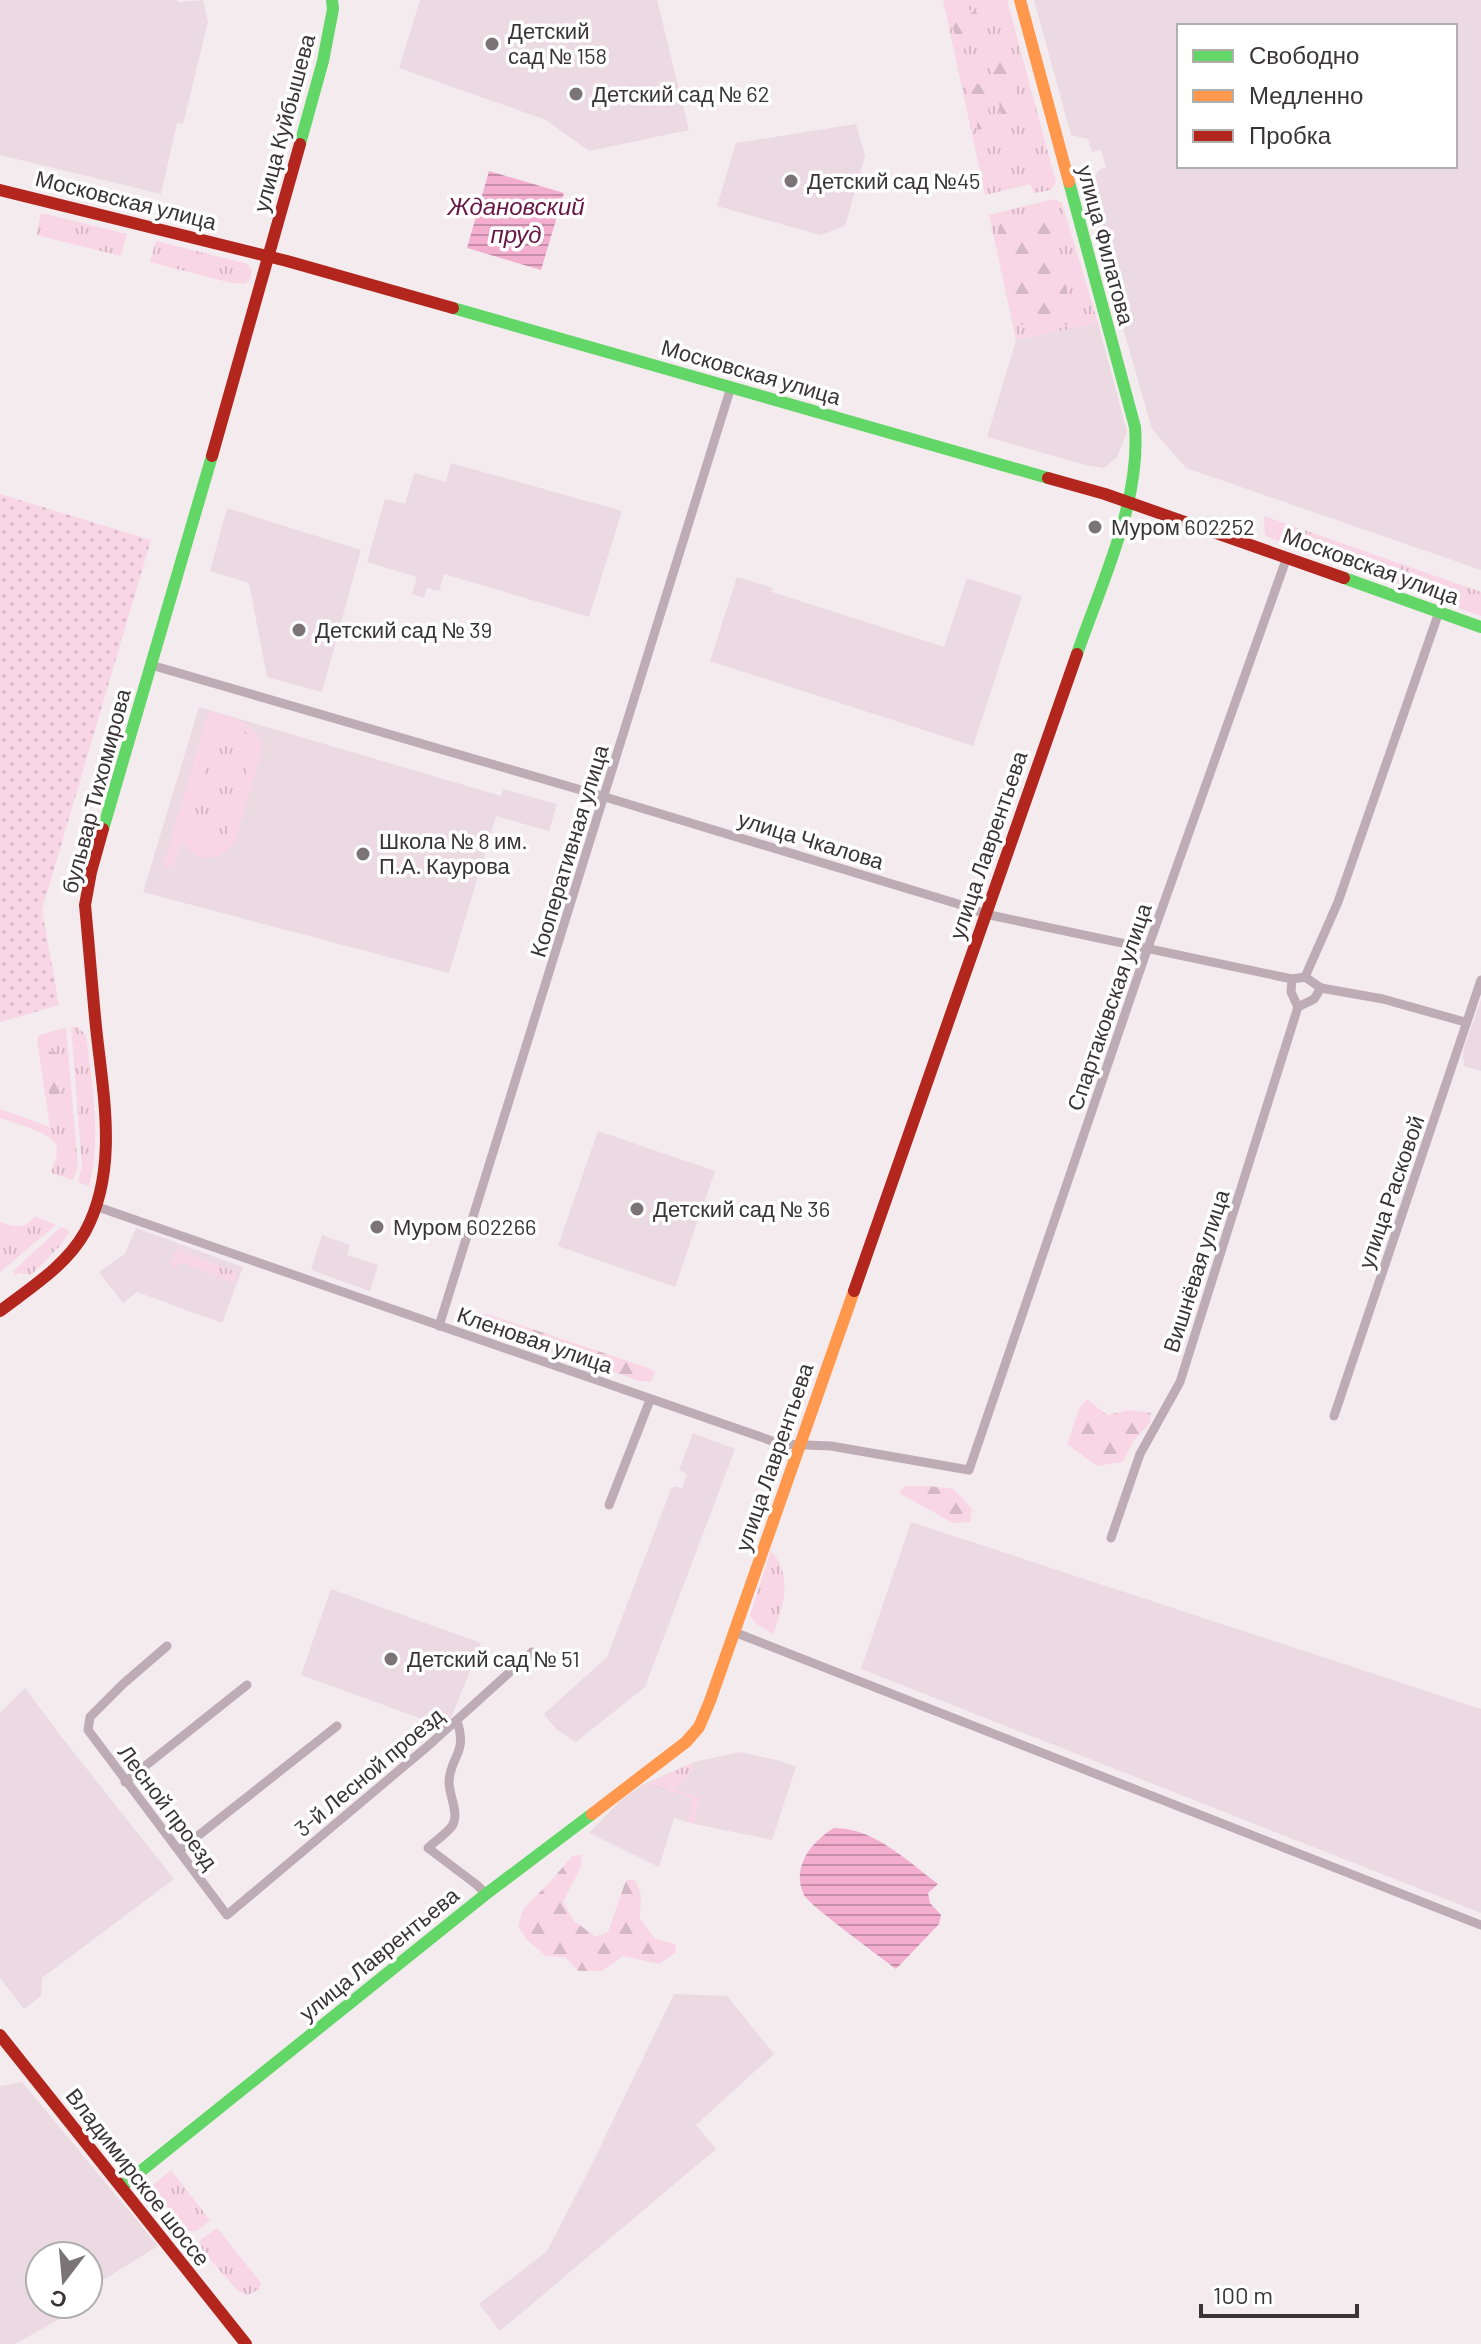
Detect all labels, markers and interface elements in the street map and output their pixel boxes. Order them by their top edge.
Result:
place label: Детский сад № 158 [508,17,607,69]
legend [1177,24,1457,168]
street label: улица Куйбышева [247,30,320,215]
marker: Детский сад № 158 [483,35,501,53]
text: Свободно [1249,40,1359,69]
place label: Детский сад № 62 [592,80,769,107]
text: Медленно [1249,80,1363,109]
marker: Детский сад № 62 [567,85,585,103]
text: Пробка [1249,120,1332,149]
street label: улица Филатова [1072,162,1141,328]
street label: Московская улица [33,164,220,235]
place label: Детский сад №45 [807,167,980,194]
marker: Детский сад №45 [782,172,800,190]
water label: Ждановский пруд [446,191,585,248]
street label: Московская улица [658,333,845,410]
place label: Муром 602252 [1111,513,1255,540]
marker: Муром 602252 [1086,518,1104,536]
street label: Московская улица [1279,521,1464,610]
place label: Детский сад № 39 [315,616,492,643]
marker: Детский сад № 39 [290,621,308,639]
street label: бульвар Тихомирова [55,685,136,896]
street label: Кооперативная улица [523,741,614,960]
street label: улица Лаврентьева [943,746,1033,943]
street label: улица Чкалова [735,805,888,875]
place label: Школа № 8 им. П.А. Каурова [379,827,528,879]
marker: Школа № 8 им. П.А. Каурова [354,845,372,863]
street label: Спартаковская улица [1060,899,1157,1114]
street label: улица Расковой [1352,1112,1429,1272]
street label: Вишнёвая улица [1157,1185,1235,1356]
place label: Детский сад № 36 [653,1195,830,1222]
marker: Детский сад № 36 [628,1200,646,1218]
place label: Муром 602266 [393,1213,536,1240]
marker: Муром 602266 [368,1218,386,1236]
street label: Кленовая улица [454,1300,617,1379]
street label: улица Лаврентьева [729,1358,819,1555]
place label: Детский сад № 51 [407,1645,580,1672]
marker: Детский сад № 51 [382,1650,400,1668]
street label: 3-й Лесной проезд [289,1701,449,1842]
street label: Лесной проезд [113,1739,224,1875]
street label: улица Лаврентьева [294,1881,464,2026]
street label: Владимирское шоссе [61,2082,216,2271]
north arrow [24,2240,104,2320]
scale bar [1201,2268,1357,2318]
text: 100 m [1213,2280,1273,2309]
text: С [47,2285,69,2315]

